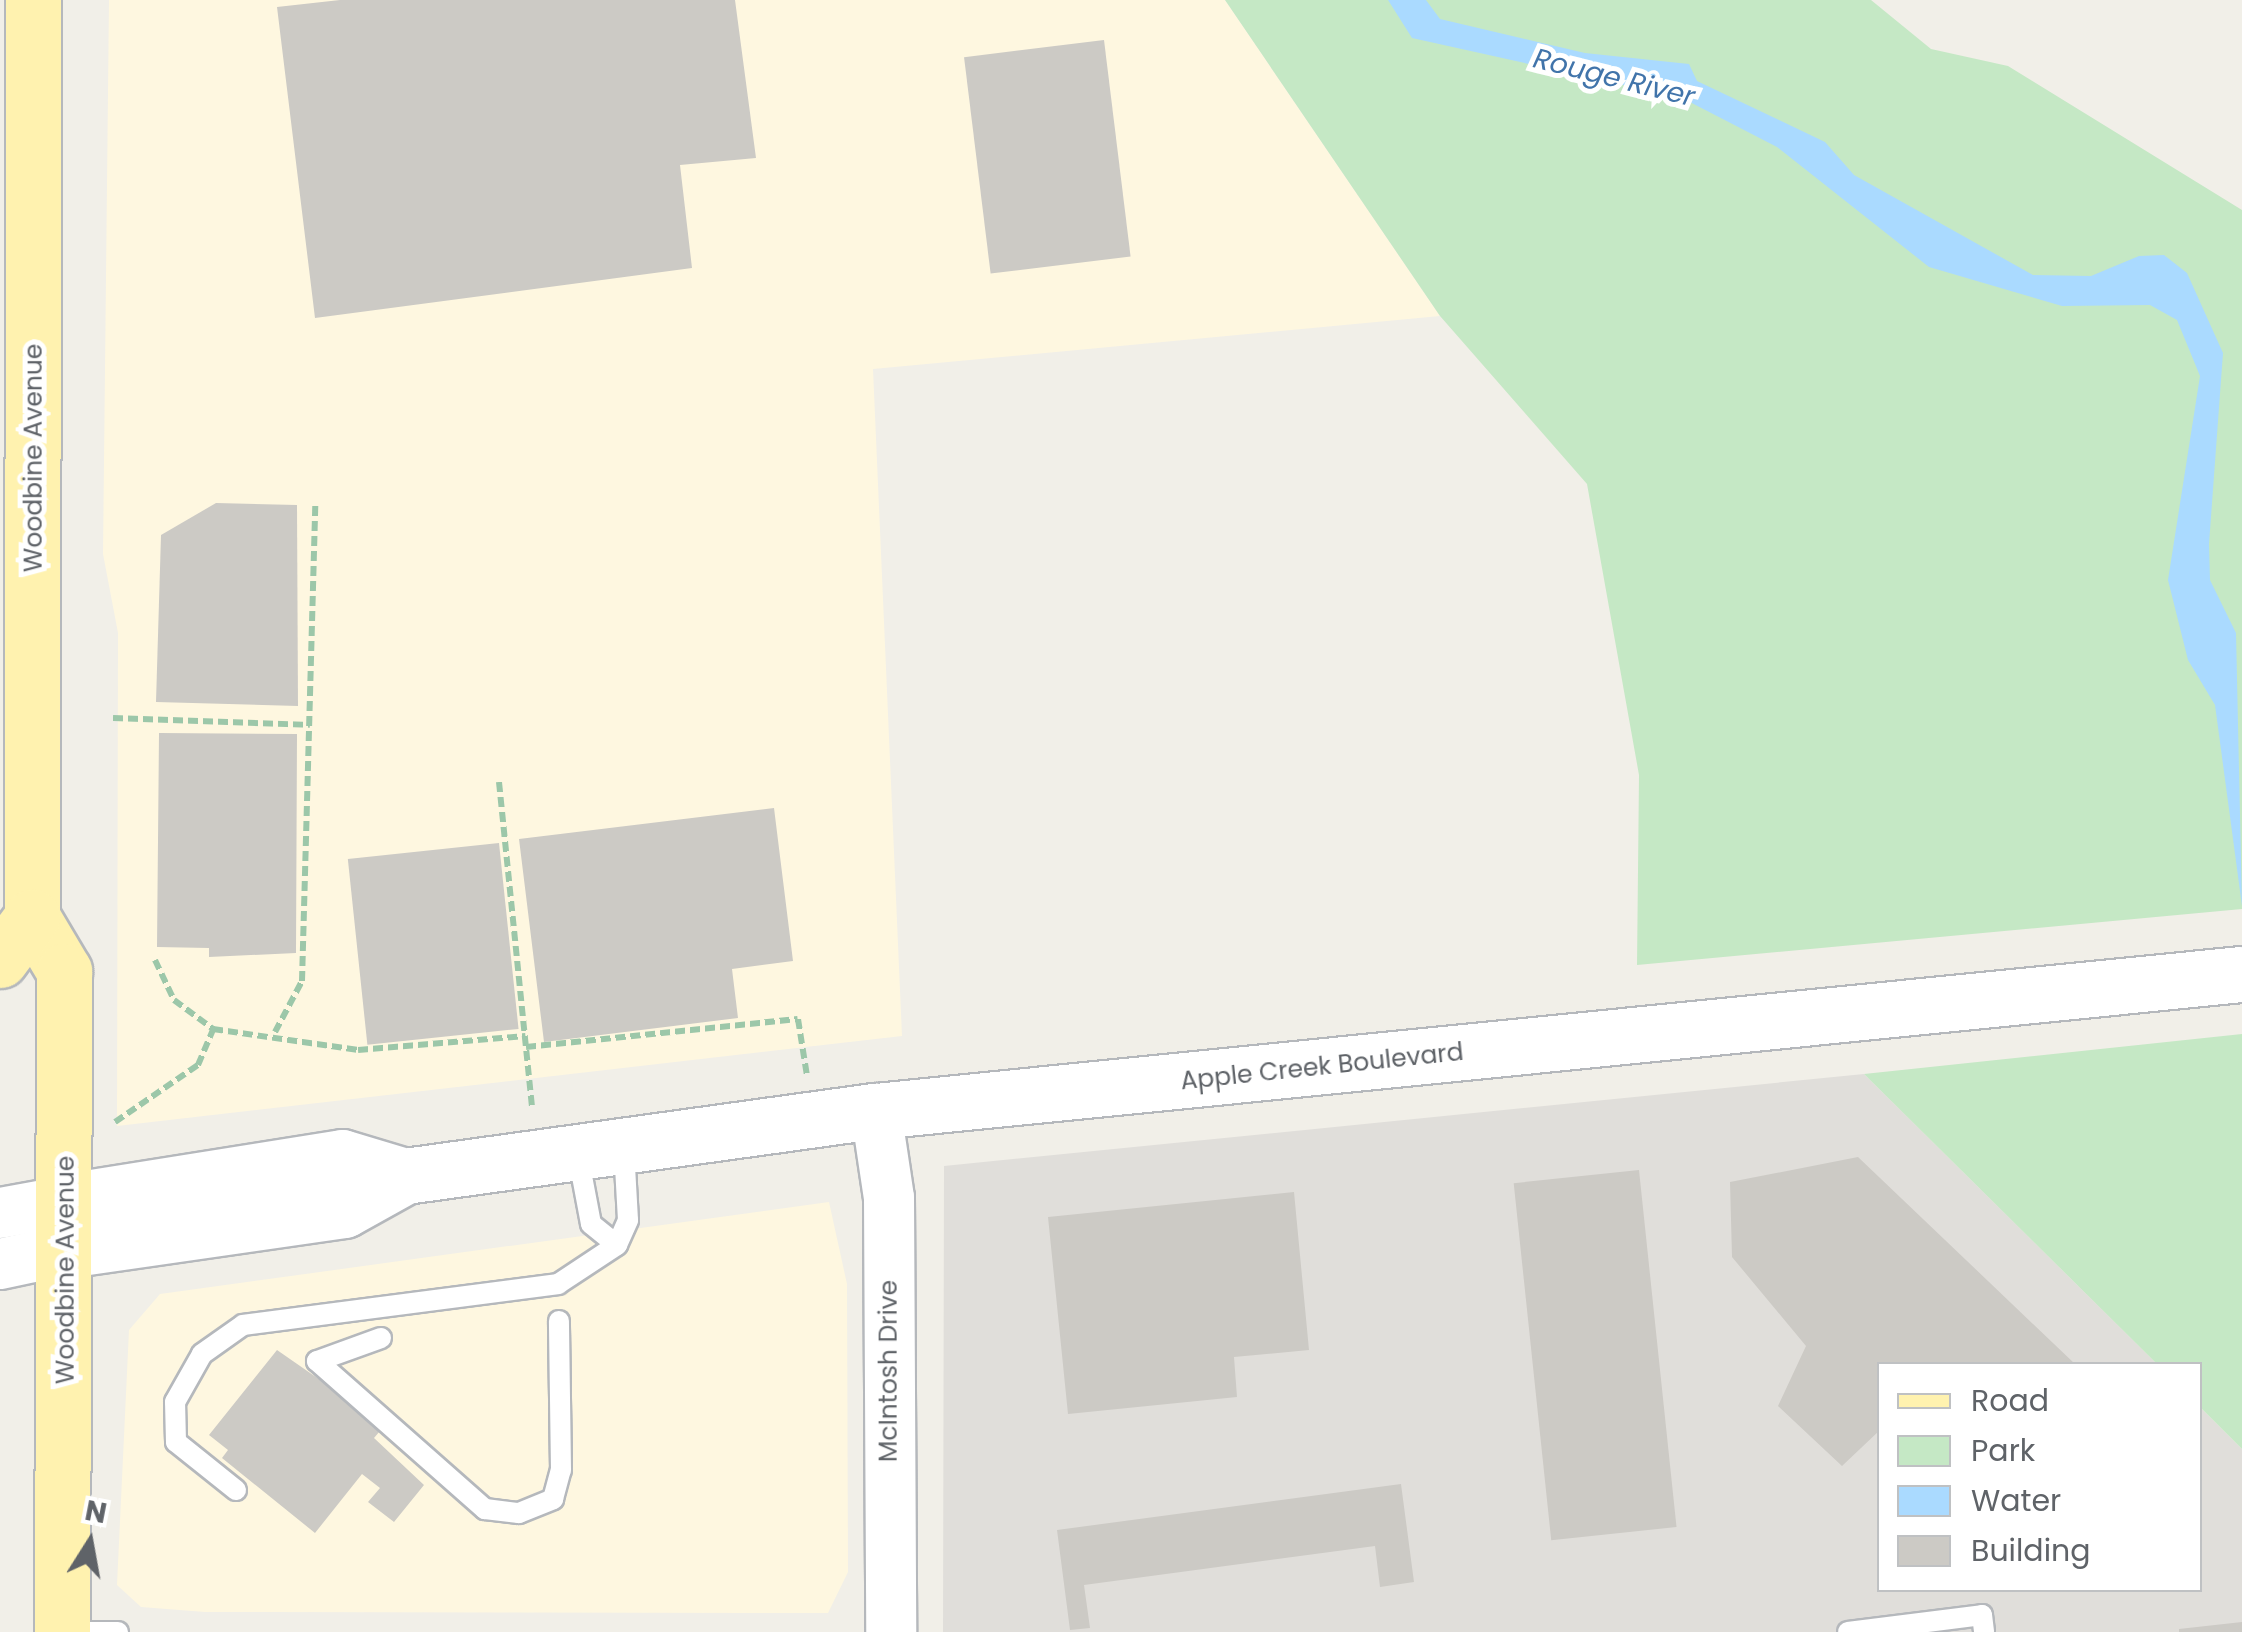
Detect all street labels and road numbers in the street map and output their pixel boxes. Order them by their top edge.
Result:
street label: Woodbine Avenue [19,344,49,572]
street label: Apple Creek Boulevard [1179,1037,1465,1097]
street label: Woodbine Avenue [51,1156,81,1384]
street label: McIntosh Drive [874,1280,904,1462]

